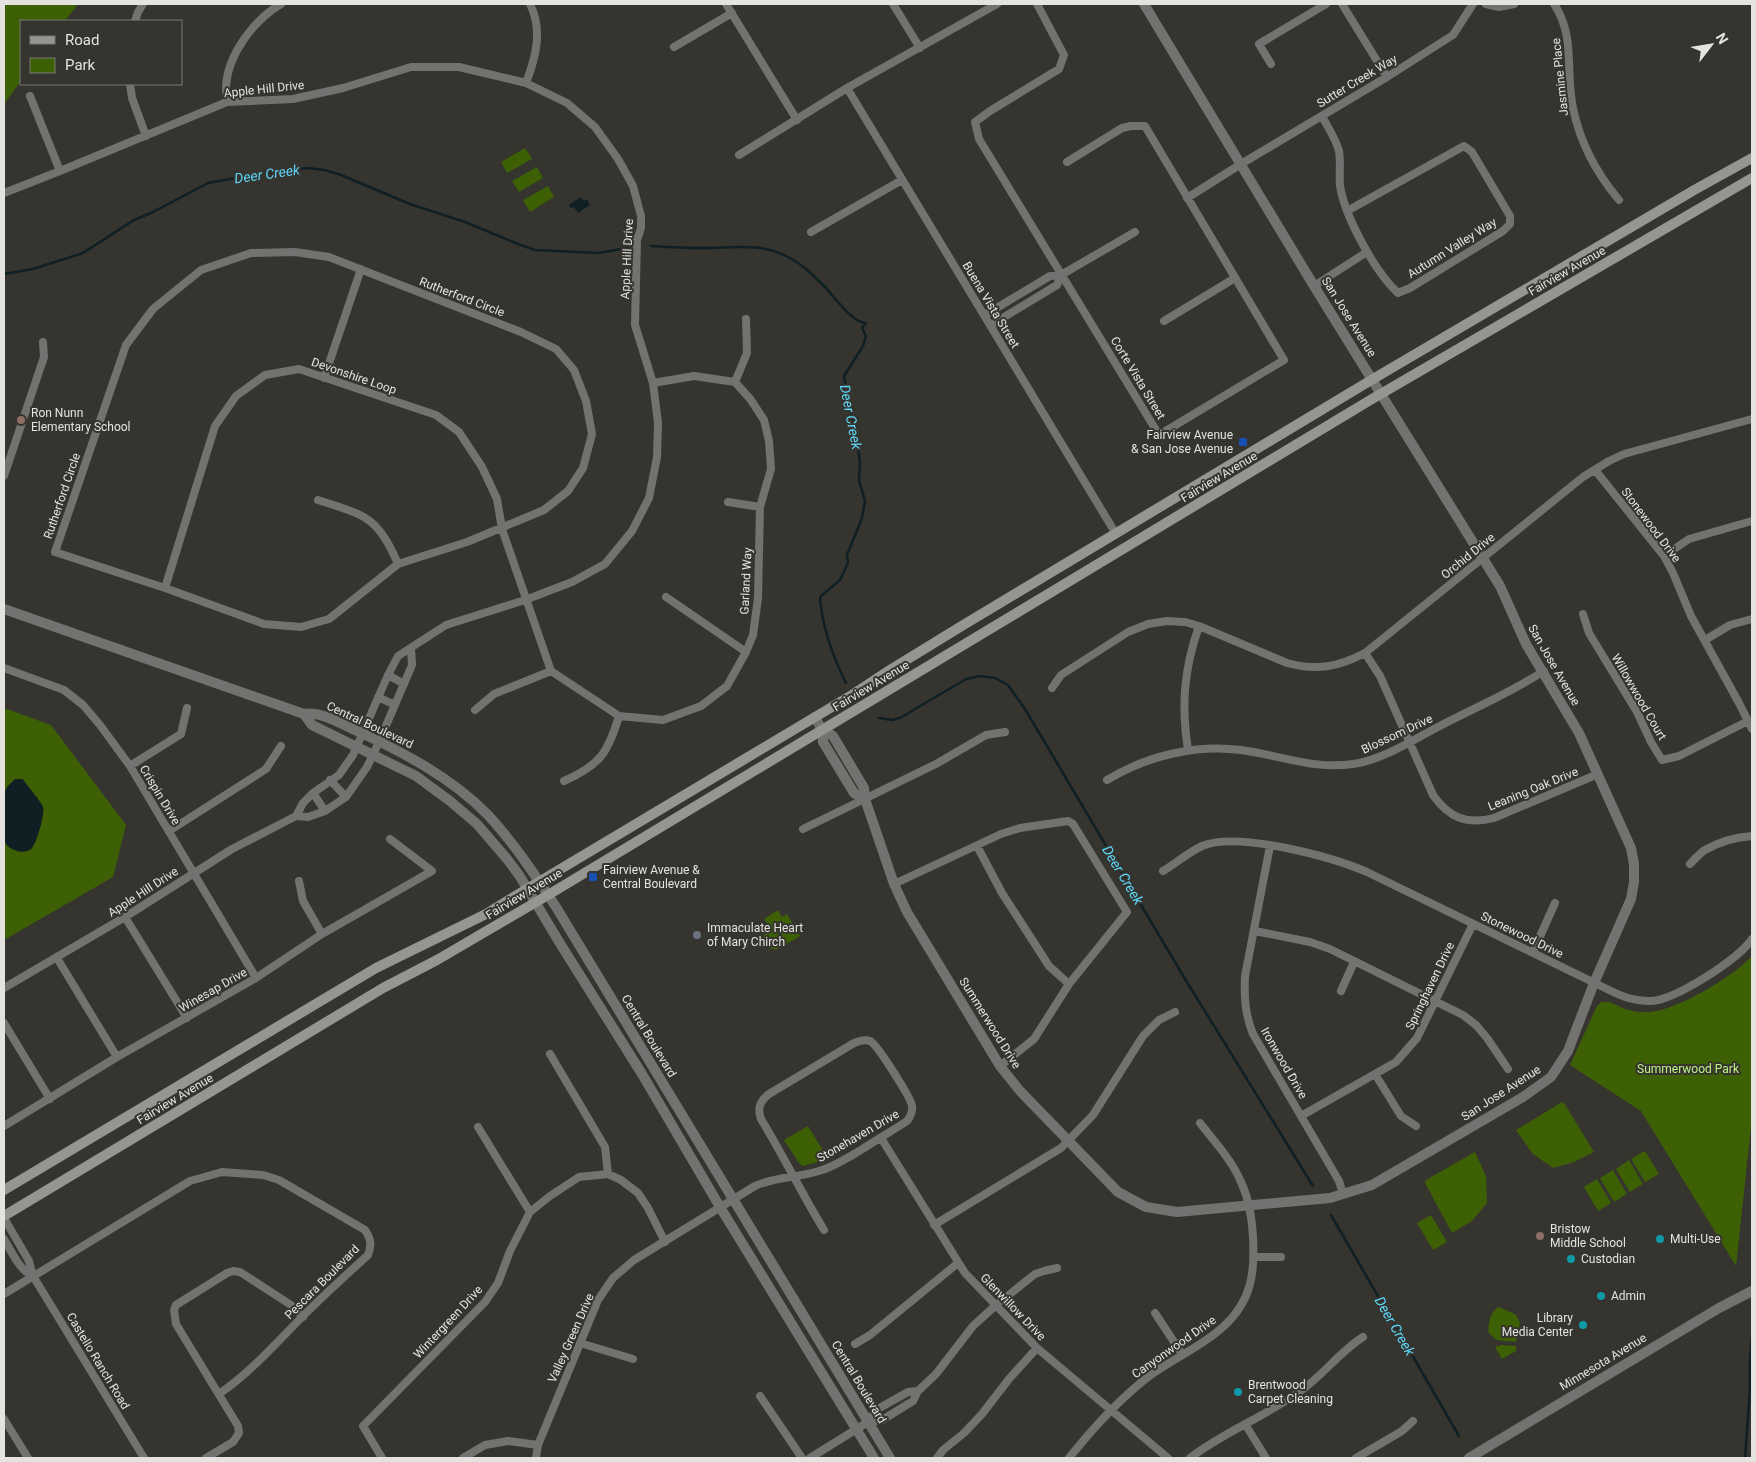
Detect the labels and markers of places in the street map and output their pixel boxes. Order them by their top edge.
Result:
place label: Ron Nunn Elementary School [31,406,131,434]
marker: Ron Nunn Elementary School [15,414,27,426]
place label: Fairview Avenue & San Jose Avenue [1131,428,1233,456]
marker: Fairview Avenue & San Jose Avenue [1237,436,1249,448]
place label: Fairview Avenue & Central Boulevard [603,863,700,891]
marker: Fairview Avenue & Central Boulevard [587,871,599,883]
place label: Immaculate Heart of Mary Chirch [707,921,803,949]
marker: Immaculate Heart of Mary Chirch [691,929,703,941]
place label: Bristow Middle School [1550,1222,1626,1250]
marker: Bristow Middle School [1534,1230,1546,1242]
place label: Multi-Use [1670,1232,1721,1246]
marker: Multi-Use [1654,1233,1666,1245]
place label: Custodian [1581,1252,1635,1266]
marker: Custodian [1565,1253,1577,1265]
place label: Admin [1611,1289,1646,1303]
marker: Admin [1595,1290,1607,1302]
place label: Library Media Center [1502,1311,1573,1339]
marker: Library Media Center [1577,1319,1589,1331]
place label: Brentwood Carpet Cleaning [1248,1378,1333,1406]
marker: Brentwood Carpet Cleaning [1232,1386,1244,1398]

